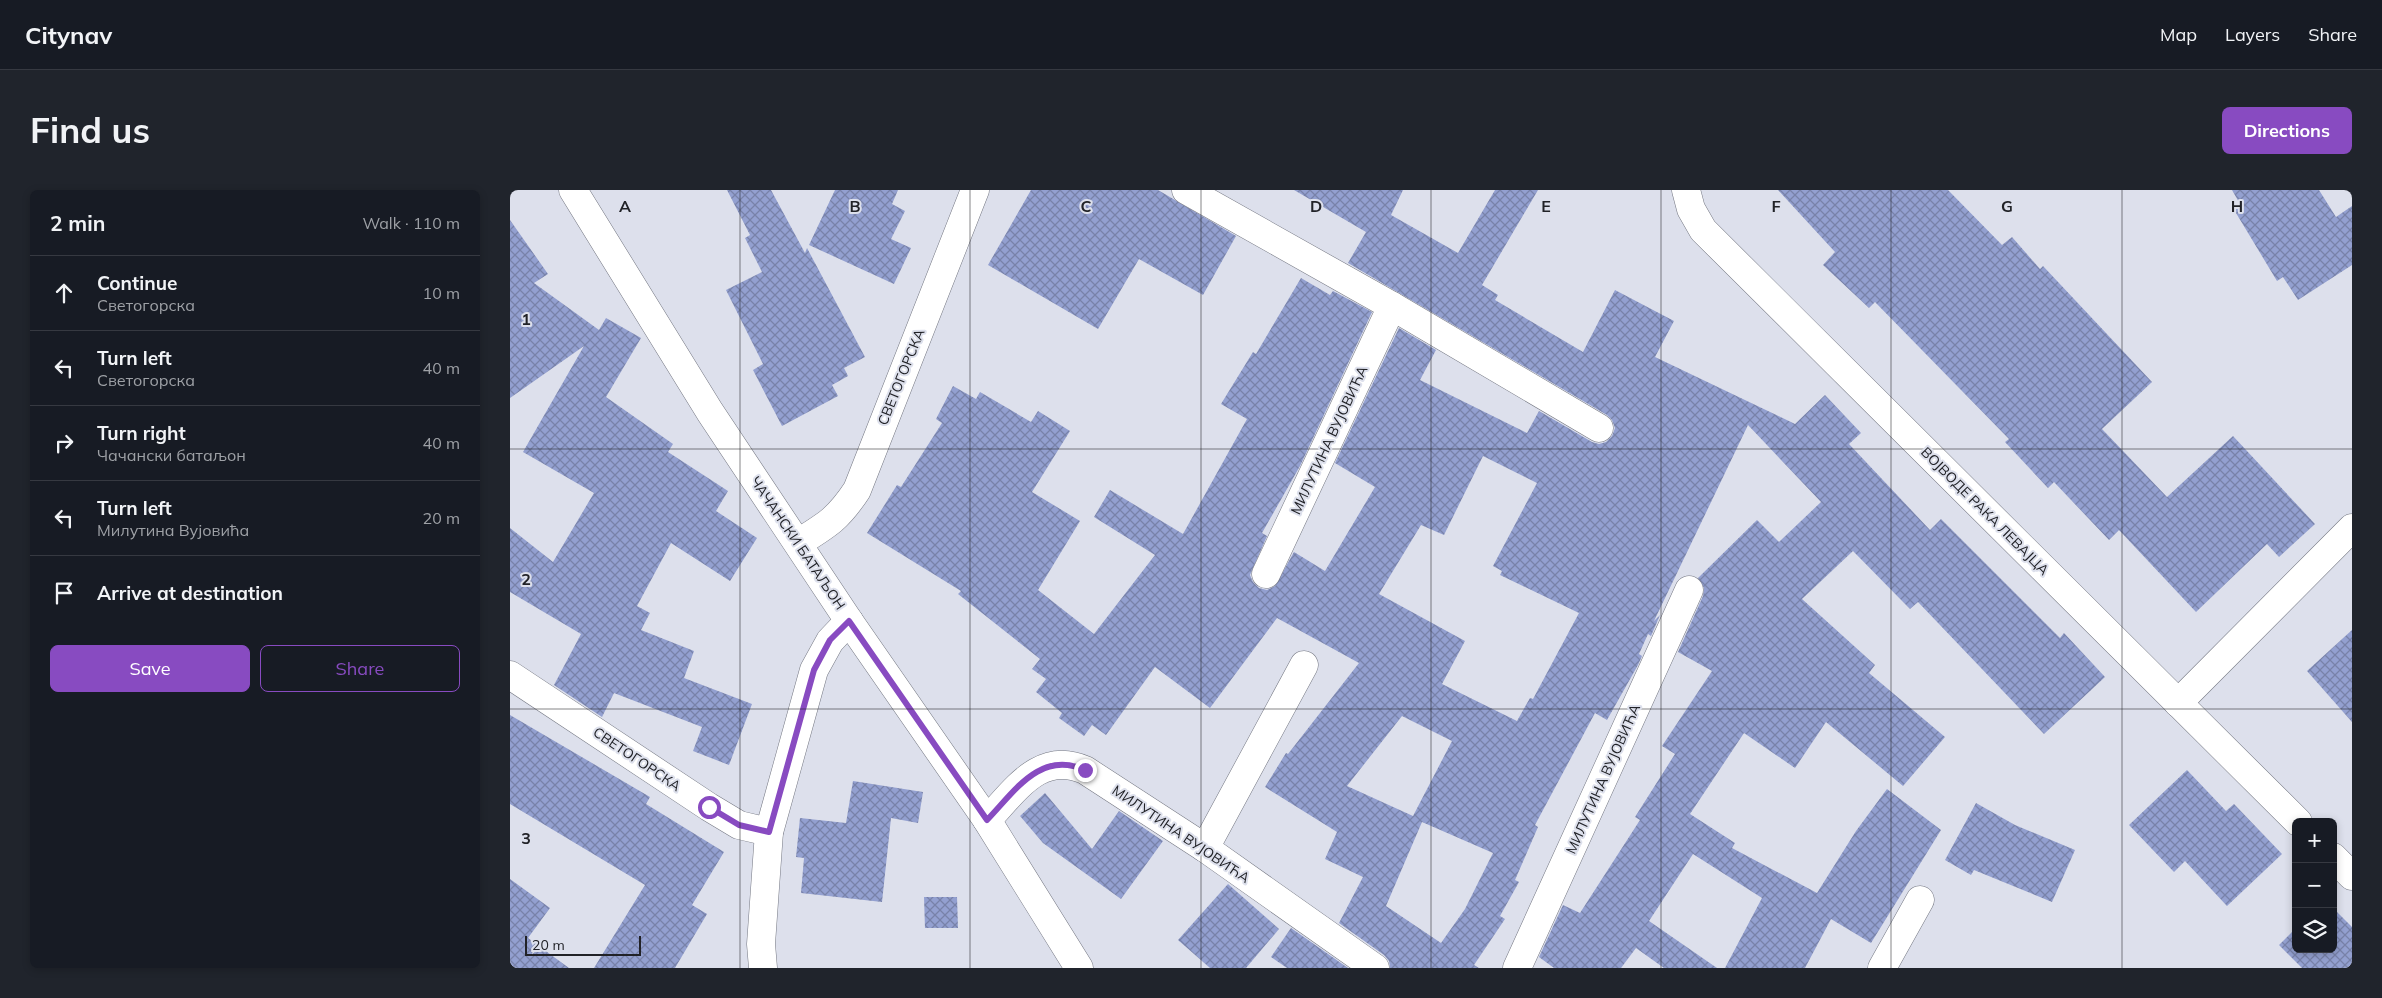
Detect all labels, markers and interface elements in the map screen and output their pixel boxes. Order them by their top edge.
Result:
text: Citynav [25,20,112,50]
text: Map [2160,23,2197,46]
text: Layers [2225,23,2280,46]
text: Share [2308,23,2357,46]
button: Directions [2222,107,2352,154]
text: Find us [30,108,150,152]
text: A [619,196,631,216]
text: B [849,196,861,216]
text: C [1081,196,1092,216]
text: D [1310,196,1322,216]
text: E [1541,196,1551,216]
text: F [1771,196,1781,216]
text: G [2001,196,2013,216]
text: H [2231,196,2243,216]
text: 2 min [50,210,105,236]
text: Walk · 110 m [362,213,460,233]
text: Continue [97,271,177,295]
icon: ahead [50,279,78,307]
text: 10 m [423,283,460,303]
text: Светогорска [97,295,195,315]
text: 1 [521,309,531,329]
street label: СВЕТОГОРСКА [874,326,929,428]
text: Turn left [97,346,172,370]
icon: left [50,354,78,382]
text: 40 m [423,358,460,378]
street label: МИЛУТИНА ВУЈОВИЋА [1287,362,1372,517]
text: Светогорска [97,370,195,390]
text: Turn right [97,421,186,445]
icon: right [50,429,78,457]
text: 40 m [423,433,460,453]
street label: ВОЈВОДЕ РАКА ЛЕВАЈЦА [1917,443,2053,579]
text: Чачански батаљон [97,445,246,465]
street label: ЧАЧАНСКИ БАТАЉОН [747,473,849,613]
text: Turn left [97,496,172,520]
icon: left [50,504,78,532]
text: 20 m [423,508,460,528]
text: Милутина Вујовића [97,520,249,540]
text: 2 [521,569,531,589]
icon: arrive [50,579,78,607]
text: Arrive at destination [97,581,283,605]
button: Save [50,645,250,692]
button: Share [260,645,460,692]
street label: МИЛУТИНА ВУЈОВИЋА [1562,701,1644,857]
street label: СВЕТОГОРСКА [590,723,685,795]
route end [1074,759,1097,782]
street label: МИЛУТИНА ВУЈОВИЋА [1109,781,1254,887]
route start [698,796,721,819]
map controls [2292,818,2337,953]
button: + [2292,818,2337,863]
text: 3 [521,828,531,848]
button: − [2292,863,2337,908]
button: layers [2292,908,2337,953]
scale bar [525,933,641,956]
text: 20 m [532,936,565,954]

